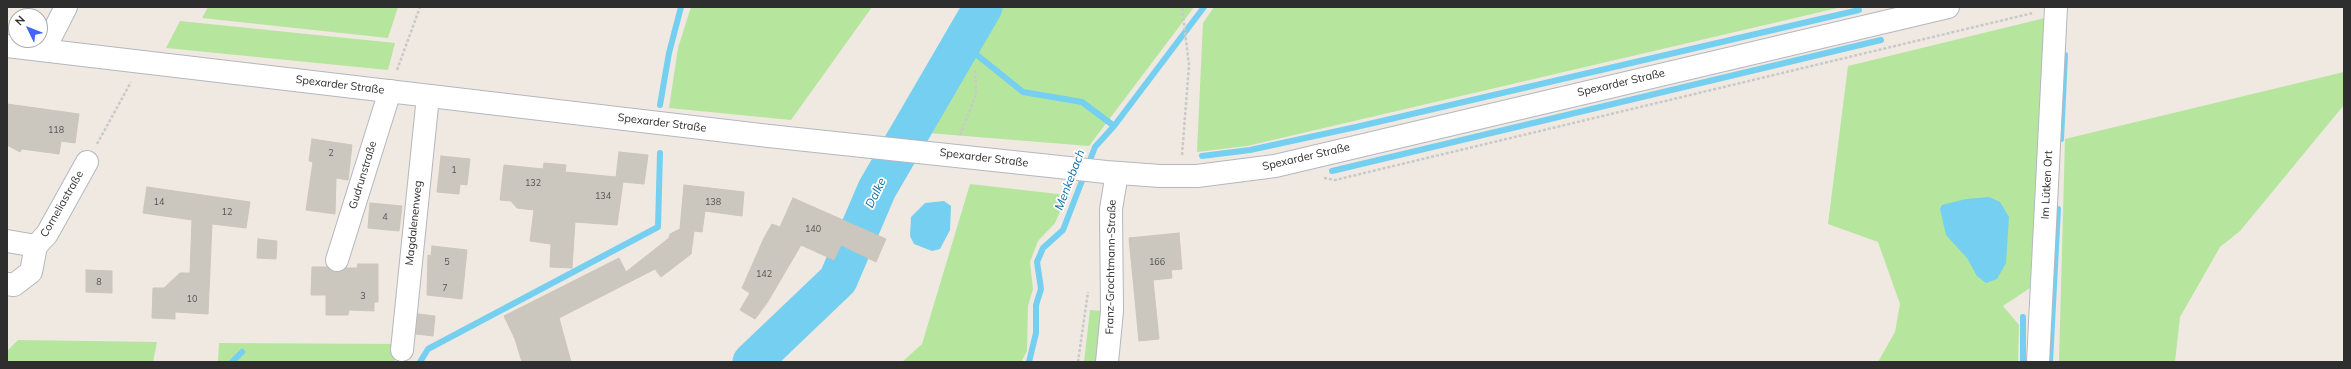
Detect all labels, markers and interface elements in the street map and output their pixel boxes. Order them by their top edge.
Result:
north arrow [8,8,48,48]
text: N [12,13,28,28]
street label: Spexarder Straße [1576,67,1666,99]
street label: Spexarder Straße [295,73,385,97]
street label: Spexarder Straße [617,111,707,135]
house number: 118 [48,125,64,135]
street label: Gudrunstraße [346,139,380,211]
street label: Spexarder Straße [1261,141,1351,173]
street label: Spexarder Straße [939,146,1029,170]
house number: 2 [328,148,334,158]
water label: Menkebach [1052,148,1088,212]
street label: Im Lütken Ort [2039,150,2055,220]
house number: 1 [451,165,457,175]
street label: Corneliastraße [38,168,86,240]
water label: Dalke [863,176,889,210]
house number: 132 [525,178,541,188]
street label: Magdalenenweg [403,180,425,266]
house number: 134 [595,191,611,201]
house number: 14 [154,197,164,207]
house number: 138 [705,197,721,207]
street label: Franz-Grochtmann-Straße [1103,199,1119,335]
house number: 12 [222,207,232,217]
house number: 4 [382,212,388,222]
house number: 140 [805,224,821,234]
house number: 5 [444,257,450,267]
house number: 166 [1149,257,1165,267]
house number: 142 [756,269,772,279]
house number: 8 [96,277,102,287]
house number: 7 [442,283,448,293]
house number: 3 [360,291,366,301]
house number: 10 [187,294,197,304]

